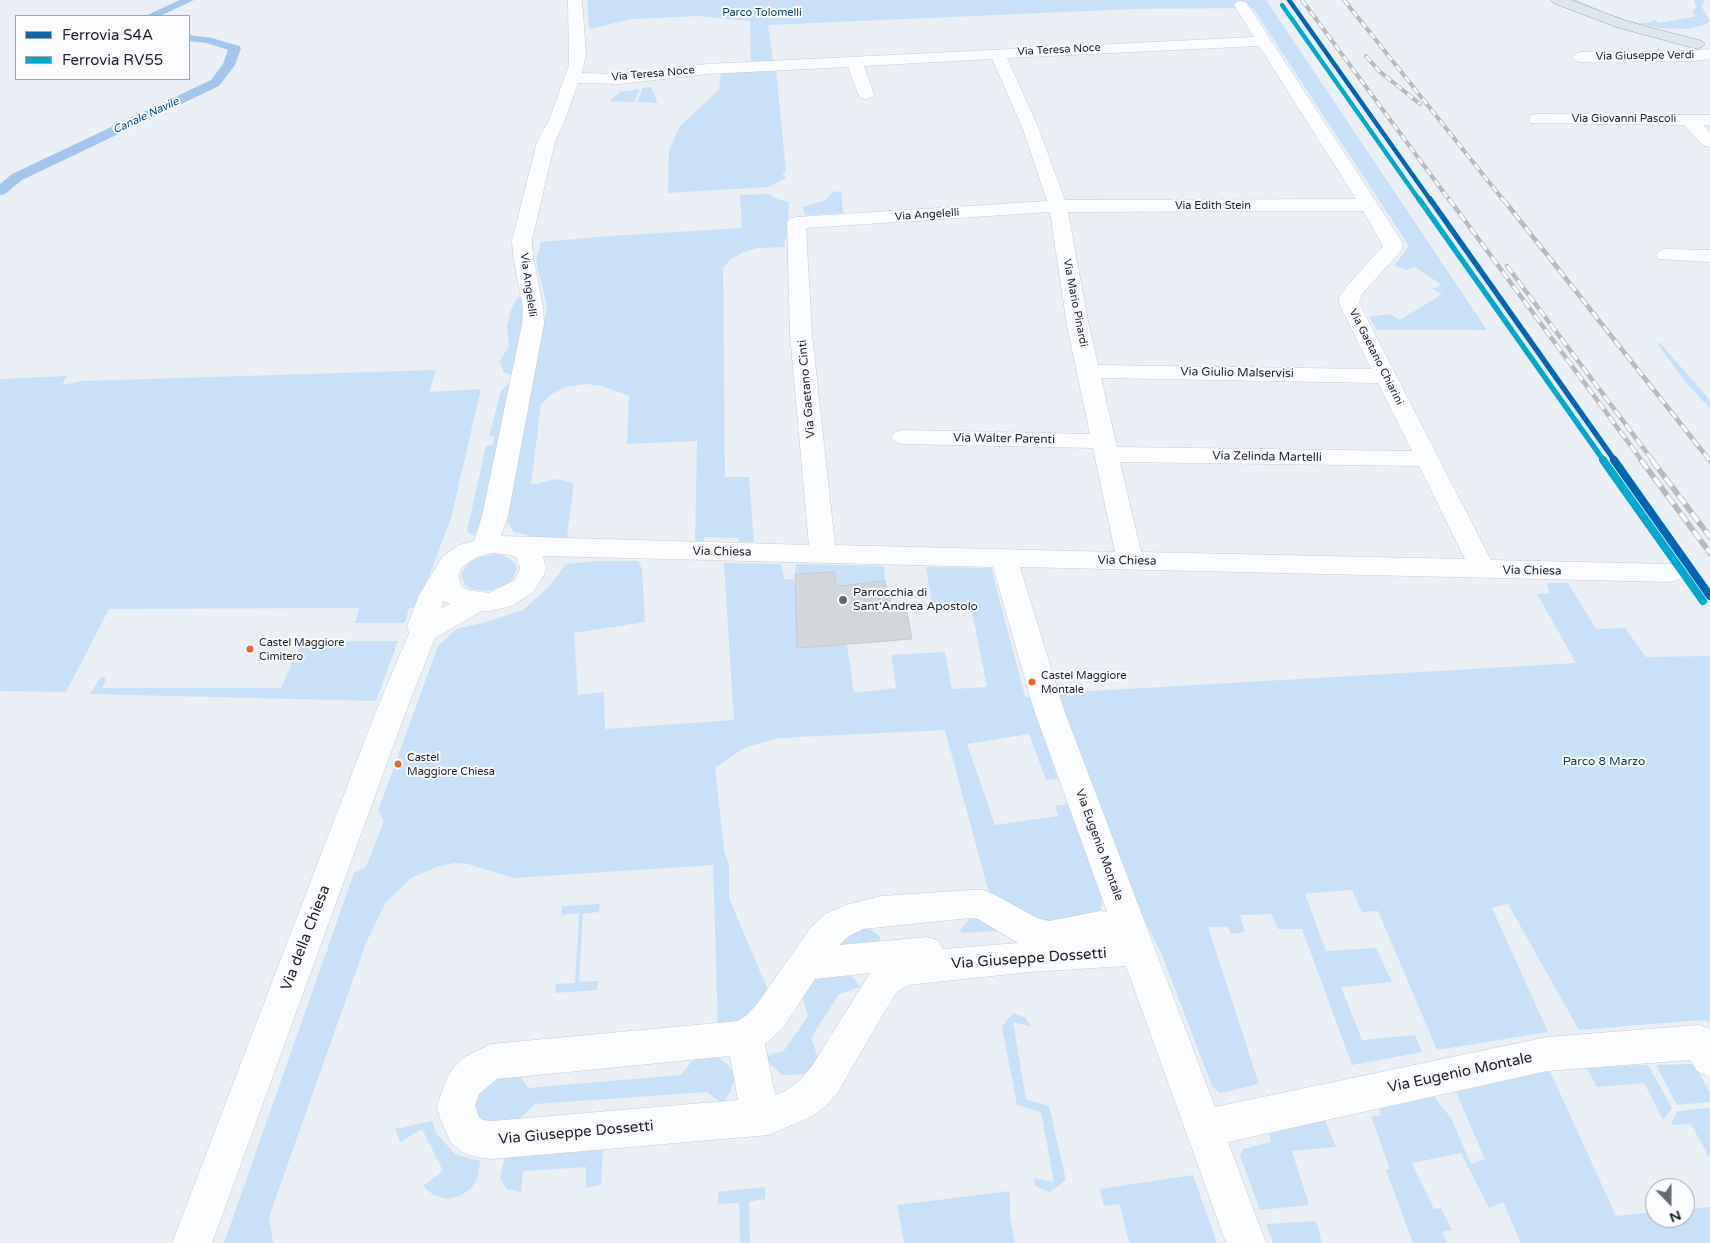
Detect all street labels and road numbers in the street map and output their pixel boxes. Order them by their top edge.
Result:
street label: Via Teresa Noce [1017,41,1101,59]
street label: Via Giuseppe Verdi [1596,49,1694,63]
street label: Via Teresa Noce [611,64,695,84]
street label: Via Giovanni Pascoli [1572,112,1676,126]
street label: Via Edith Stein [1175,199,1251,213]
street label: Via Angelelli [894,206,960,224]
street label: Via Angelelli [517,252,539,318]
street label: Via Mario Pinardi [1060,258,1090,348]
street label: Via Gaetano Chiarini [1346,307,1406,407]
street label: Via Gaetano Cinti [796,339,818,439]
street label: Via Giulio Malservisi [1180,365,1294,381]
street label: Via Walter Parenti [953,431,1055,447]
street label: Via Zelinda Martelli [1212,449,1322,465]
street label: Via Chiesa [692,544,752,560]
street label: Via Chiesa [1097,553,1157,569]
street label: Via Chiesa [1502,563,1562,579]
street label: Via Eugenio Montale [1072,787,1126,903]
street label: Via della Chiesa [278,883,334,993]
street label: Via Giuseppe Dossetti [951,945,1107,973]
street label: Via Eugenio Montale [1386,1049,1534,1097]
street label: Via Giuseppe Dossetti [498,1117,654,1149]

